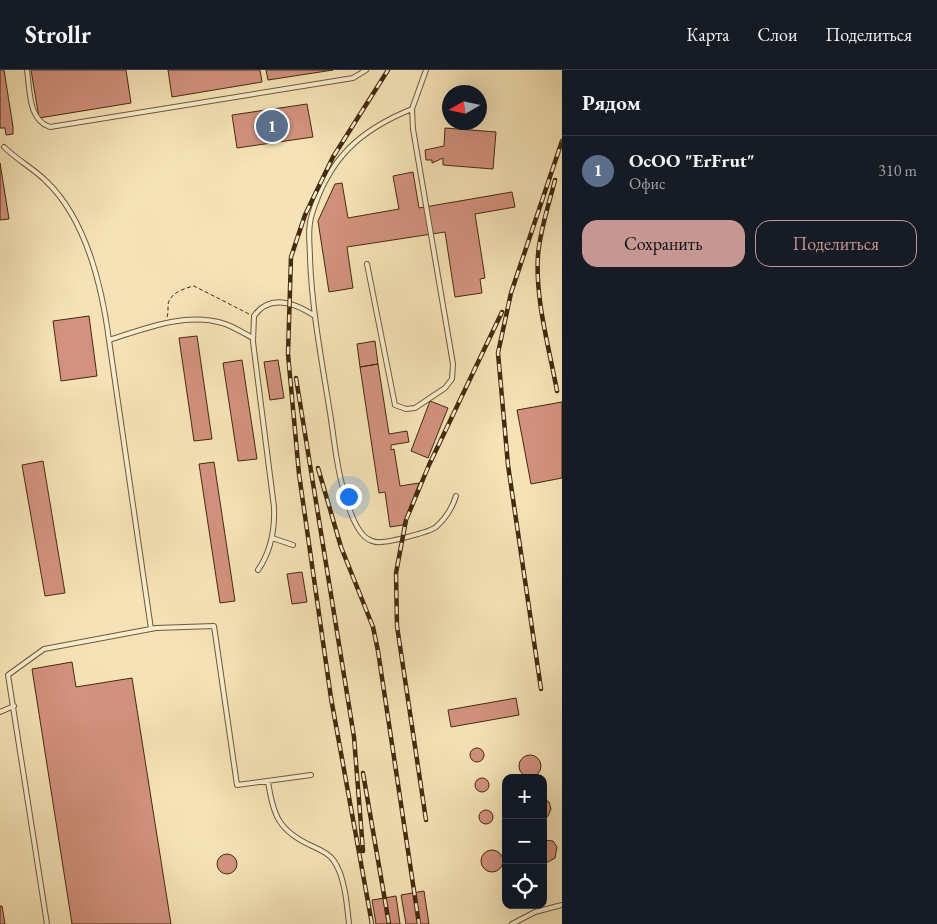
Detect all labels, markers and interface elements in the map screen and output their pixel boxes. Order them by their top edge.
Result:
text: Strollr [25,19,91,50]
text: Карта [687,23,730,46]
text: Слои [758,23,797,46]
text: Поделиться [825,23,912,46]
north arrow [442,85,487,130]
text: Рядом [582,89,641,116]
pin: 1 [256,107,288,145]
text: ОсОО "ErFrut" [629,148,755,173]
text: 1 [594,160,602,181]
text: 310 m [878,160,917,181]
text: Офис [629,173,666,194]
button: Сохранить [582,220,745,267]
button: Поделиться [755,220,917,267]
your location [336,484,362,510]
map controls [502,774,547,909]
button: + [502,774,547,819]
button: − [502,819,547,864]
button: locate [502,864,547,909]

